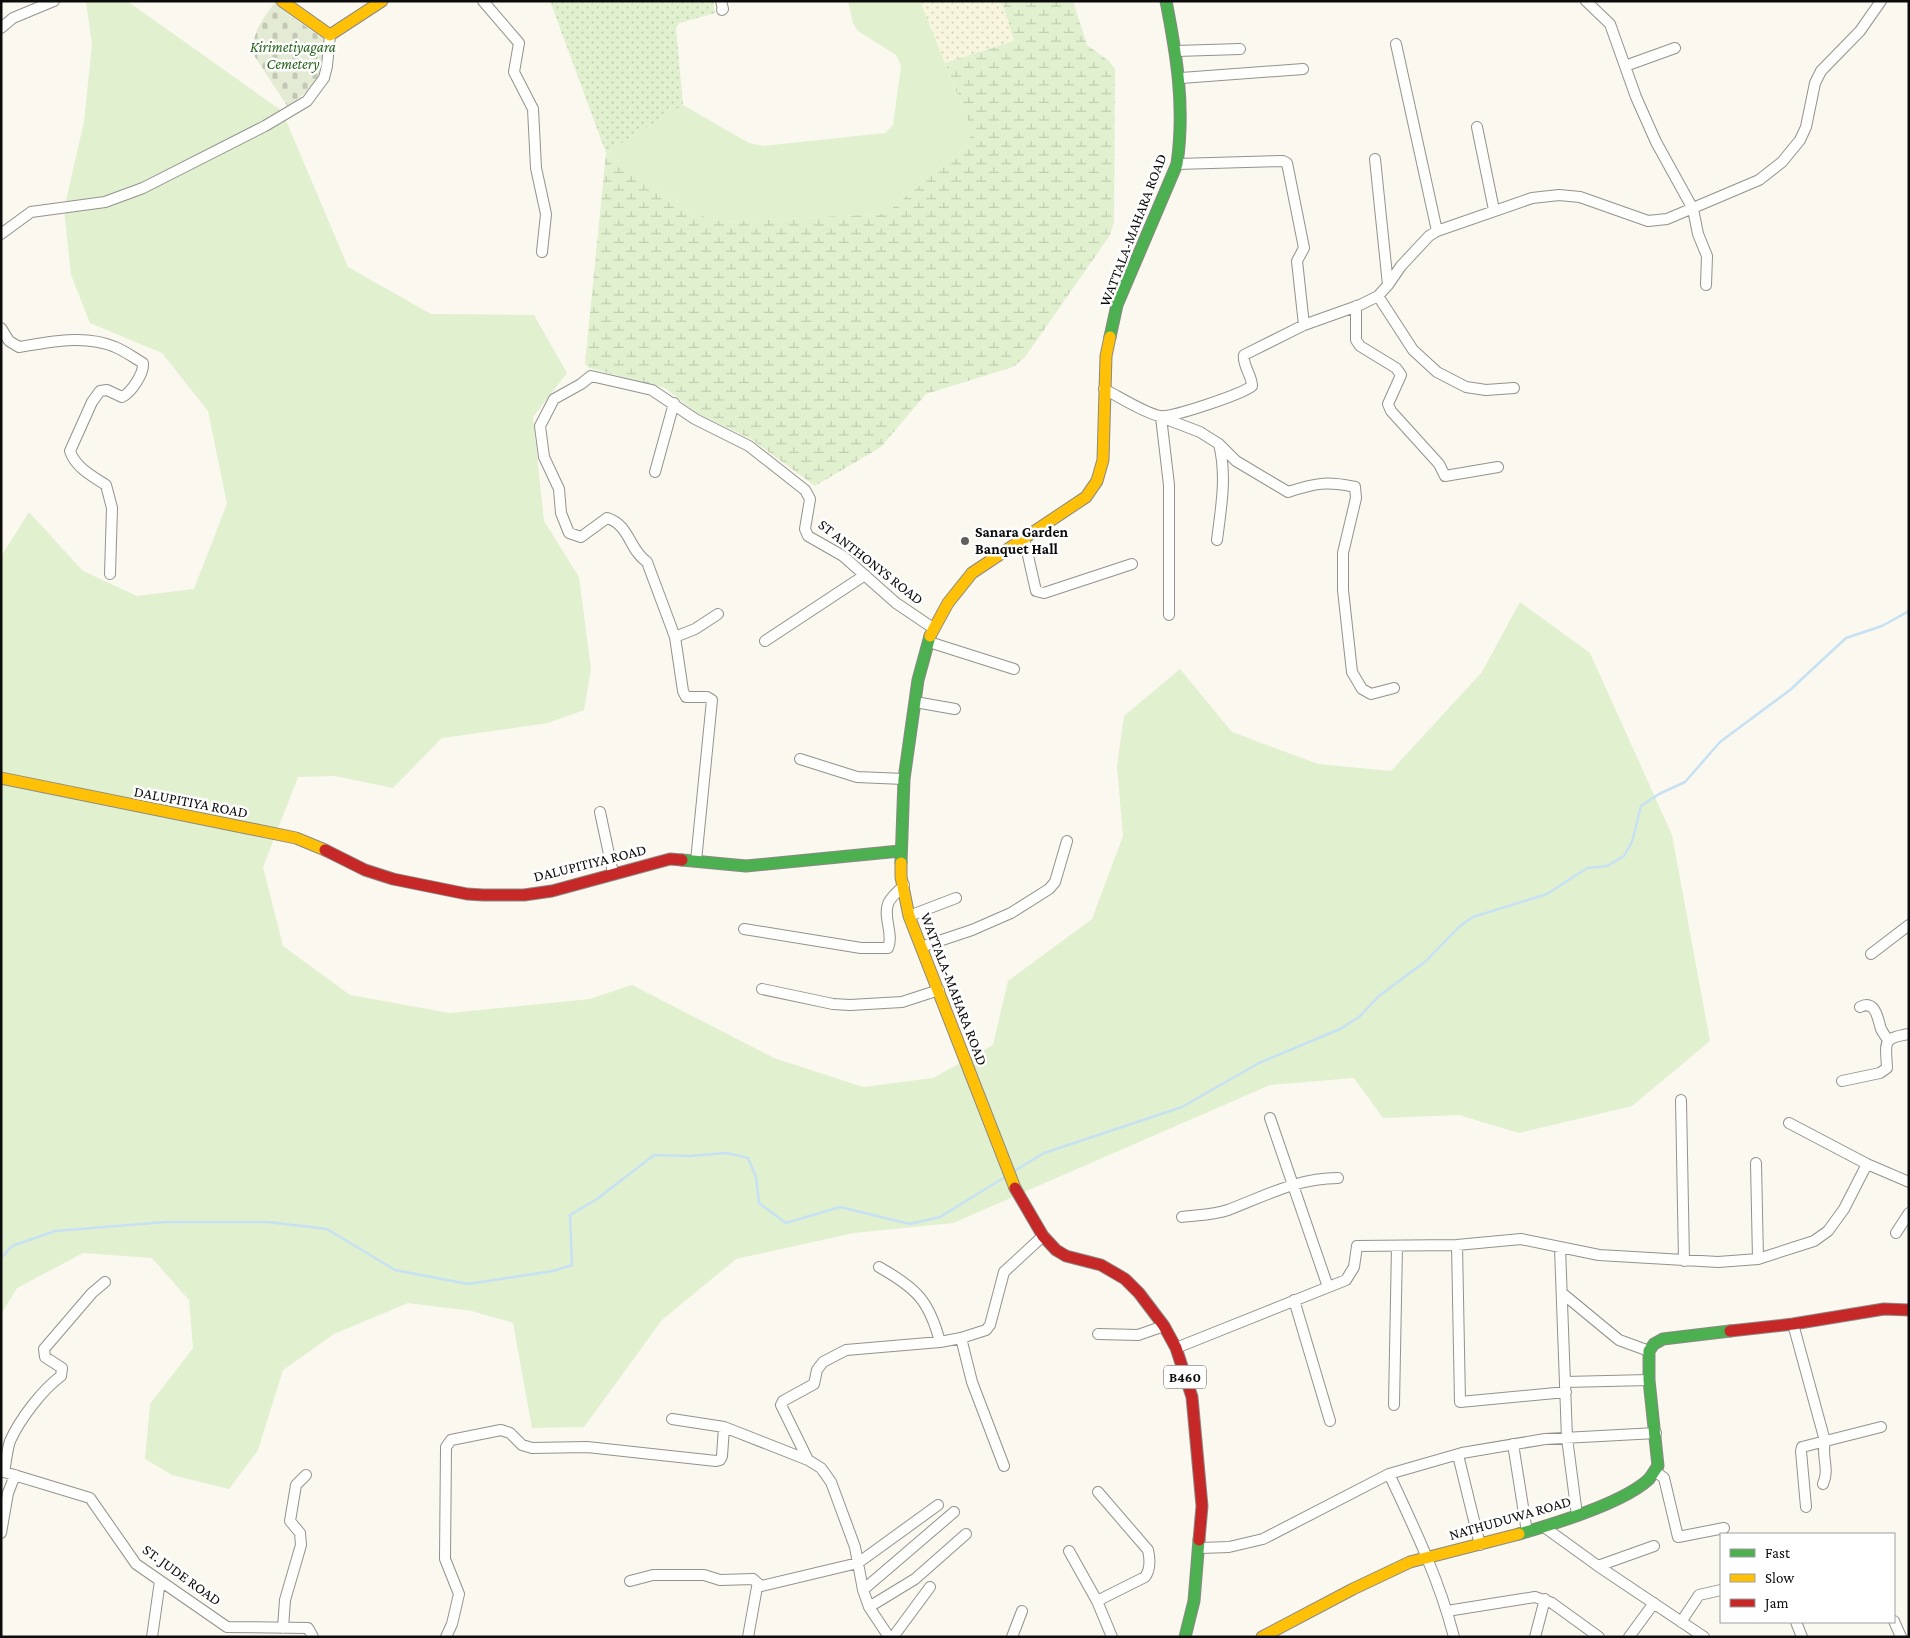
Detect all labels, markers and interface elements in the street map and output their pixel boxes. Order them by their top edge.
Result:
park label: Kirimetiyagara Cemetery [250,39,336,73]
street label: WATTALA-MAHARA ROAD [1096,151,1170,309]
street label: ST ANTHONYS ROAD [816,516,926,608]
place label: Sanara Garden Banquet Hall [975,524,1068,557]
marker: Sanara Garden Banquet Hall [959,535,971,547]
street label: DALUPITIYA ROAD [133,783,249,821]
street label: DALUPITIYA ROAD [532,841,648,885]
street label: WATTALA-MAHARA ROAD [917,910,991,1068]
road number: B460 [1164,1365,1206,1388]
street label: NATHUDUWA ROAD [1447,1493,1573,1543]
legend [1720,1533,1895,1623]
street label: ST. JUDE ROAD [139,1541,224,1609]
text: Fast [1765,1545,1791,1561]
text: Slow [1765,1570,1795,1586]
text: Jam [1763,1595,1788,1612]

